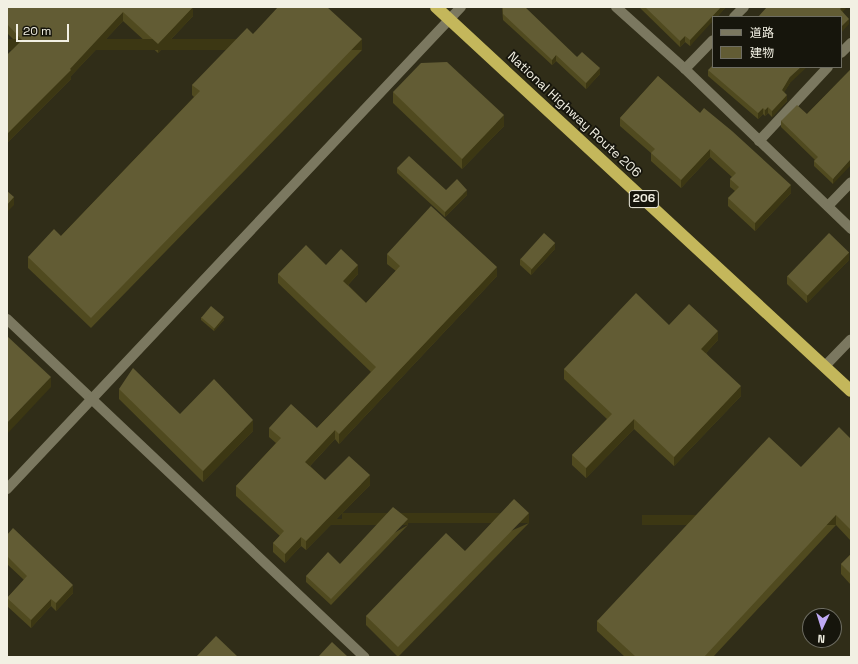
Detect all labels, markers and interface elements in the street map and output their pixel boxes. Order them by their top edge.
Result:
scale bar [18,16,71,42]
legend [712,16,842,68]
text: 20 m [23,23,51,39]
text: 道路 [750,25,774,41]
text: 建物 [750,45,774,61]
street label: National Highway Route 206 [504,49,644,181]
road number: 206 [628,189,660,209]
north arrow [802,608,842,648]
text: N [817,632,825,646]

